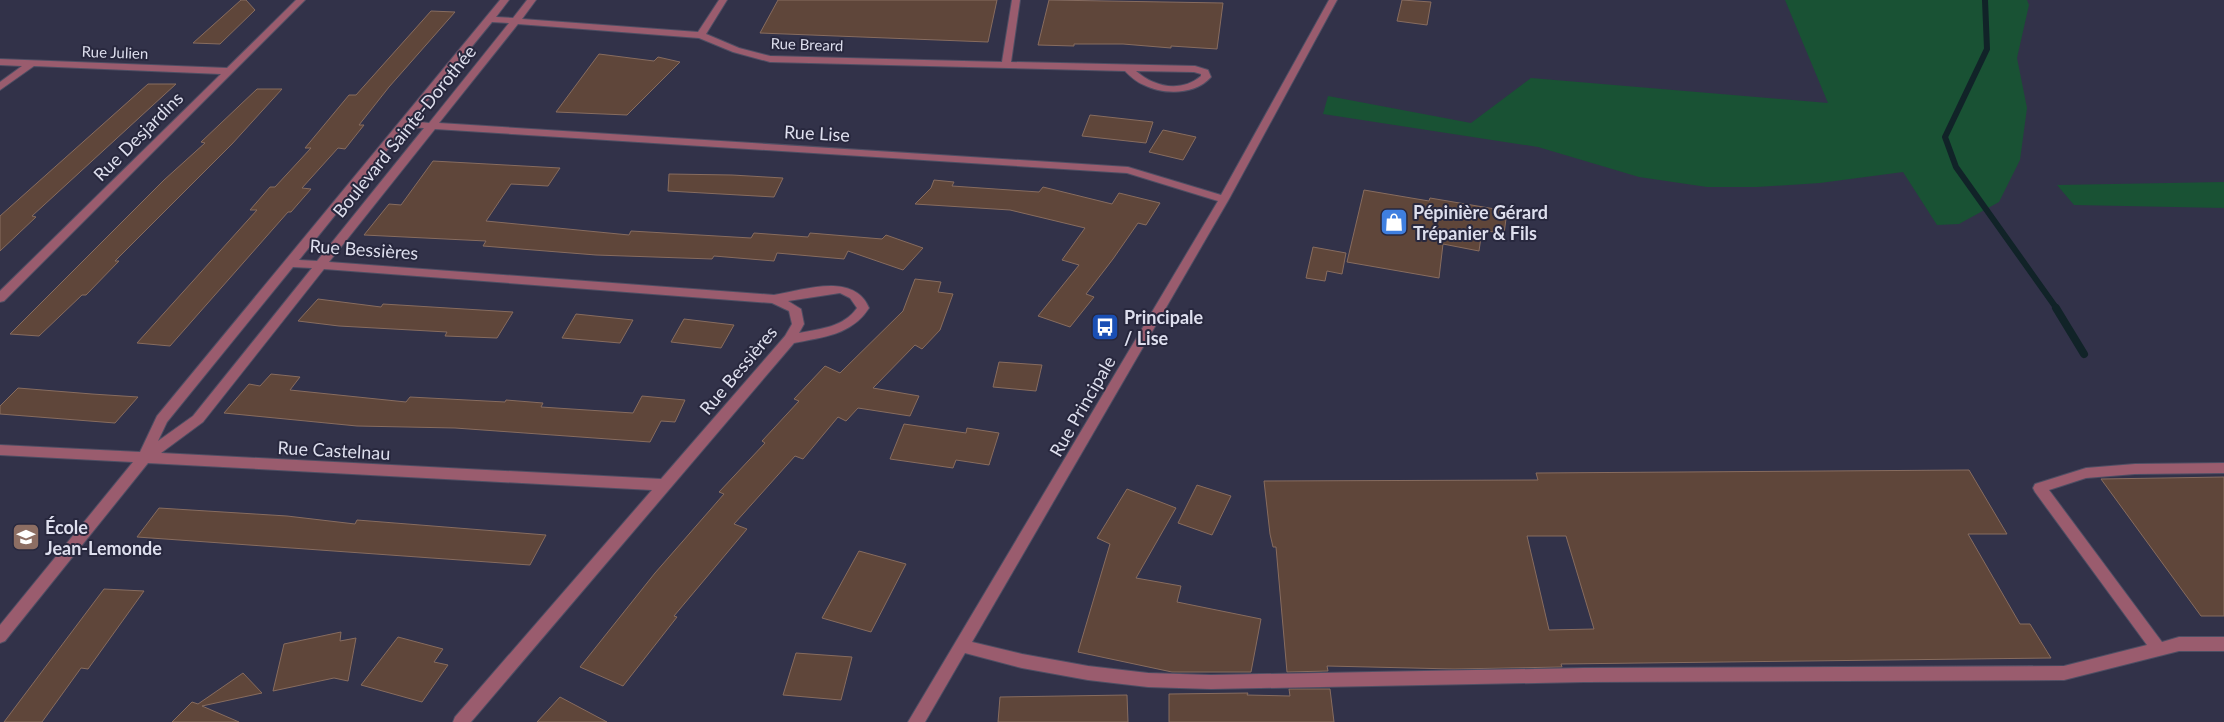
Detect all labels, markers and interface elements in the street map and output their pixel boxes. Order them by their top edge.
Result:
street label: Rue Breard [770,34,844,54]
street label: Boulevard Sainte-Dorothée [328,40,480,222]
street label: Rue Julien [81,42,149,62]
street label: Rue Desjardins [89,86,188,185]
street label: Rue Lise [784,120,850,146]
place label: Pépinière Gérard Trépanier & Fils [1413,201,1548,244]
shop icon: Pépinière Gérard Trépanier & Fils [1379,207,1409,237]
street label: Rue Bessières [309,234,419,264]
place label: Principale / Lise [1124,306,1204,349]
bus stop icon: Principale / Lise [1090,312,1120,342]
street label: Rue Bessières [695,321,782,419]
street label: Rue Principale [1044,352,1120,460]
street label: Rue Castelnau [277,436,391,464]
place label: École Jean-Lemonde [45,516,162,559]
school or university icon: École Jean-Lemonde [11,522,41,552]

